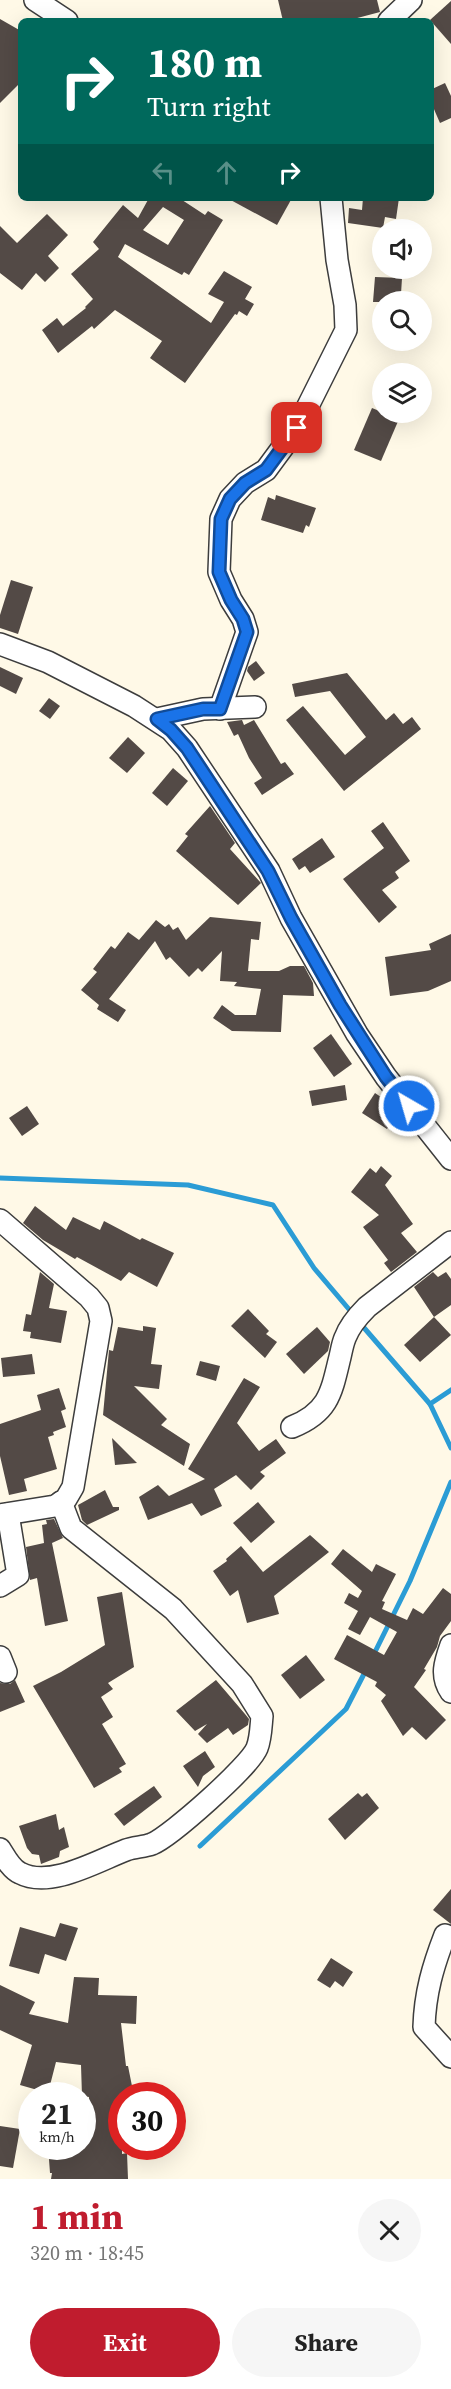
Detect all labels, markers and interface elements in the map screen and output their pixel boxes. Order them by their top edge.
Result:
text: 180 m [147,33,262,91]
icon: right [48,42,126,120]
text: Turn right [147,88,271,125]
icon: left [147,156,180,189]
icon: ahead [210,156,243,189]
icon: right [273,156,306,189]
map controls [372,219,432,423]
button: sound [372,219,432,279]
button: search [372,291,432,351]
button: layers [372,363,432,423]
pin [271,402,322,453]
icon: arrive [280,411,313,444]
position arrow [377,1074,441,1138]
speed limit sign: 30 [108,2082,186,2160]
text: 21 [41,2093,73,2134]
text: km/h [39,2126,75,2147]
text: 1 min [30,2192,123,2241]
button: close [358,2199,421,2262]
text: 320 m · 18:45 [30,2239,144,2267]
button: Exit [30,2308,220,2377]
button: Share [232,2308,421,2377]

